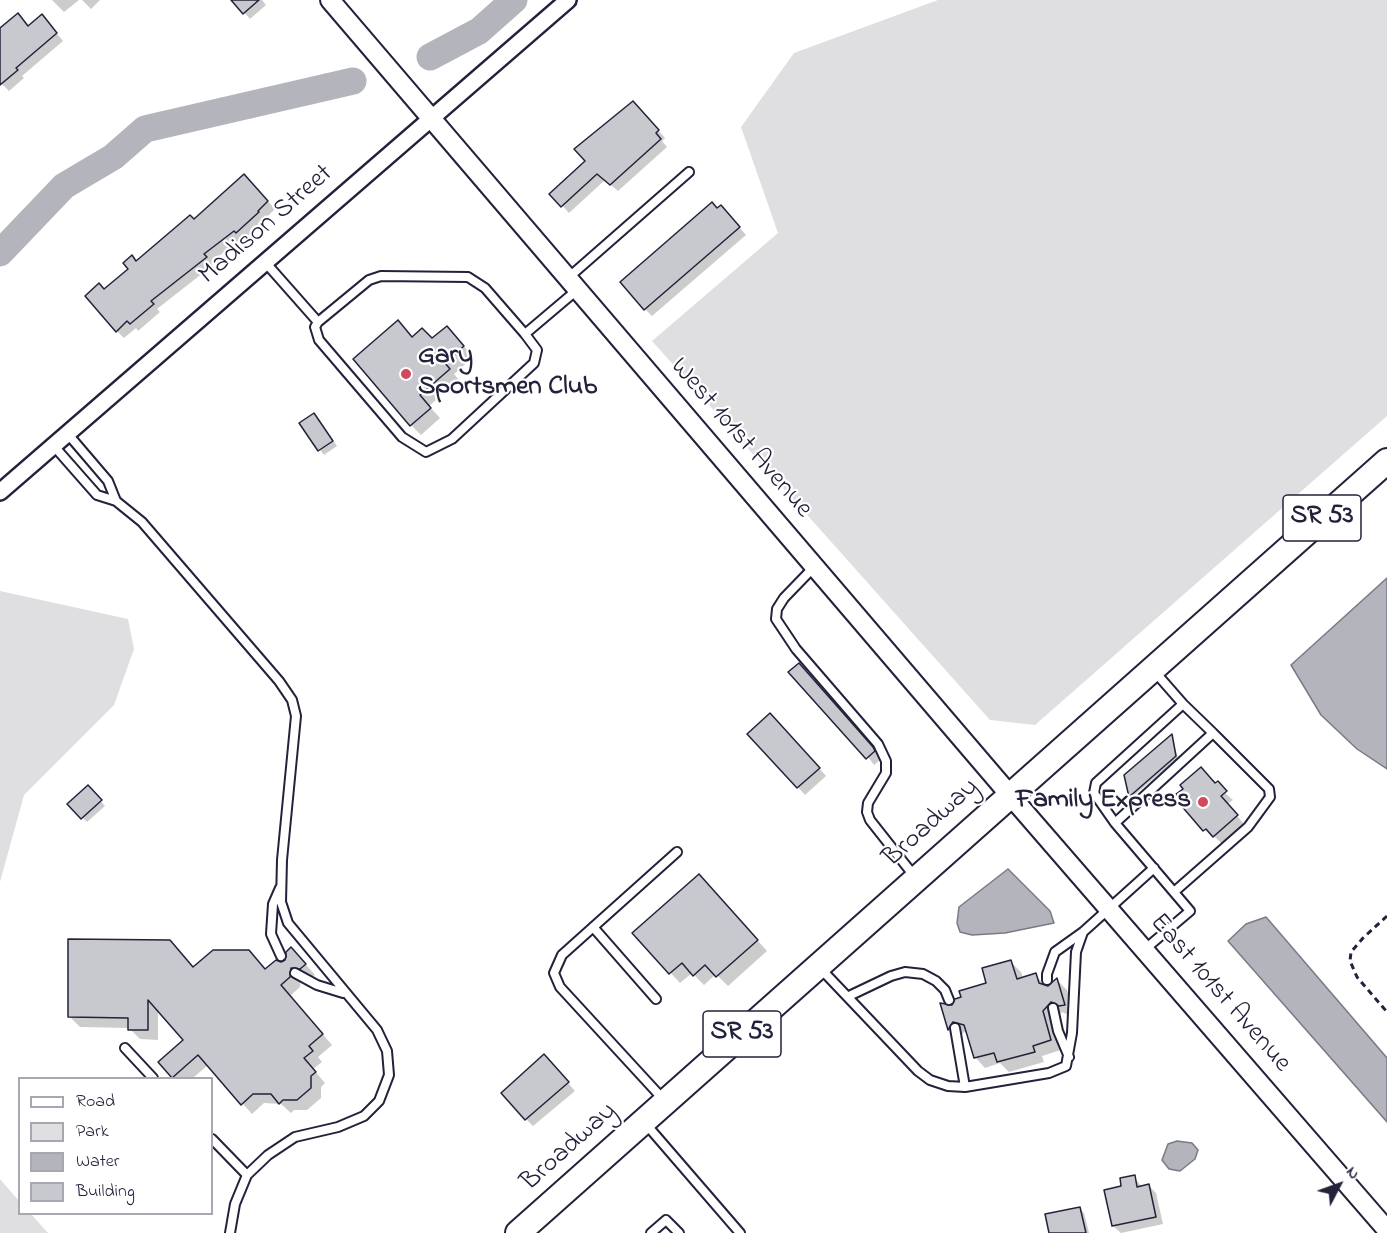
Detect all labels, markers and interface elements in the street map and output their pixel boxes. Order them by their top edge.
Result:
street label: Madison Street [193,159,341,293]
place label: Gary Sportsmen Club [418,342,597,405]
street label: West 101st Avenue [662,352,818,526]
marker: Gary Sportsmen Club [399,367,413,381]
road number: SR 53 [1283,495,1361,541]
street label: Broadway [877,773,987,875]
place label: Family Express [1016,786,1191,818]
marker: Family Express [1196,795,1210,809]
street label: East 101st Avenue [1141,908,1297,1080]
road number: SR 53 [703,1011,781,1057]
legend [18,1077,213,1215]
text: Road [76,1089,115,1115]
street label: Broadway [515,1097,625,1199]
text: Park [76,1119,109,1145]
text: Water [76,1149,119,1175]
north arrow [1309,1155,1369,1215]
text: N [1340,1161,1365,1185]
text: Building [76,1179,135,1205]

